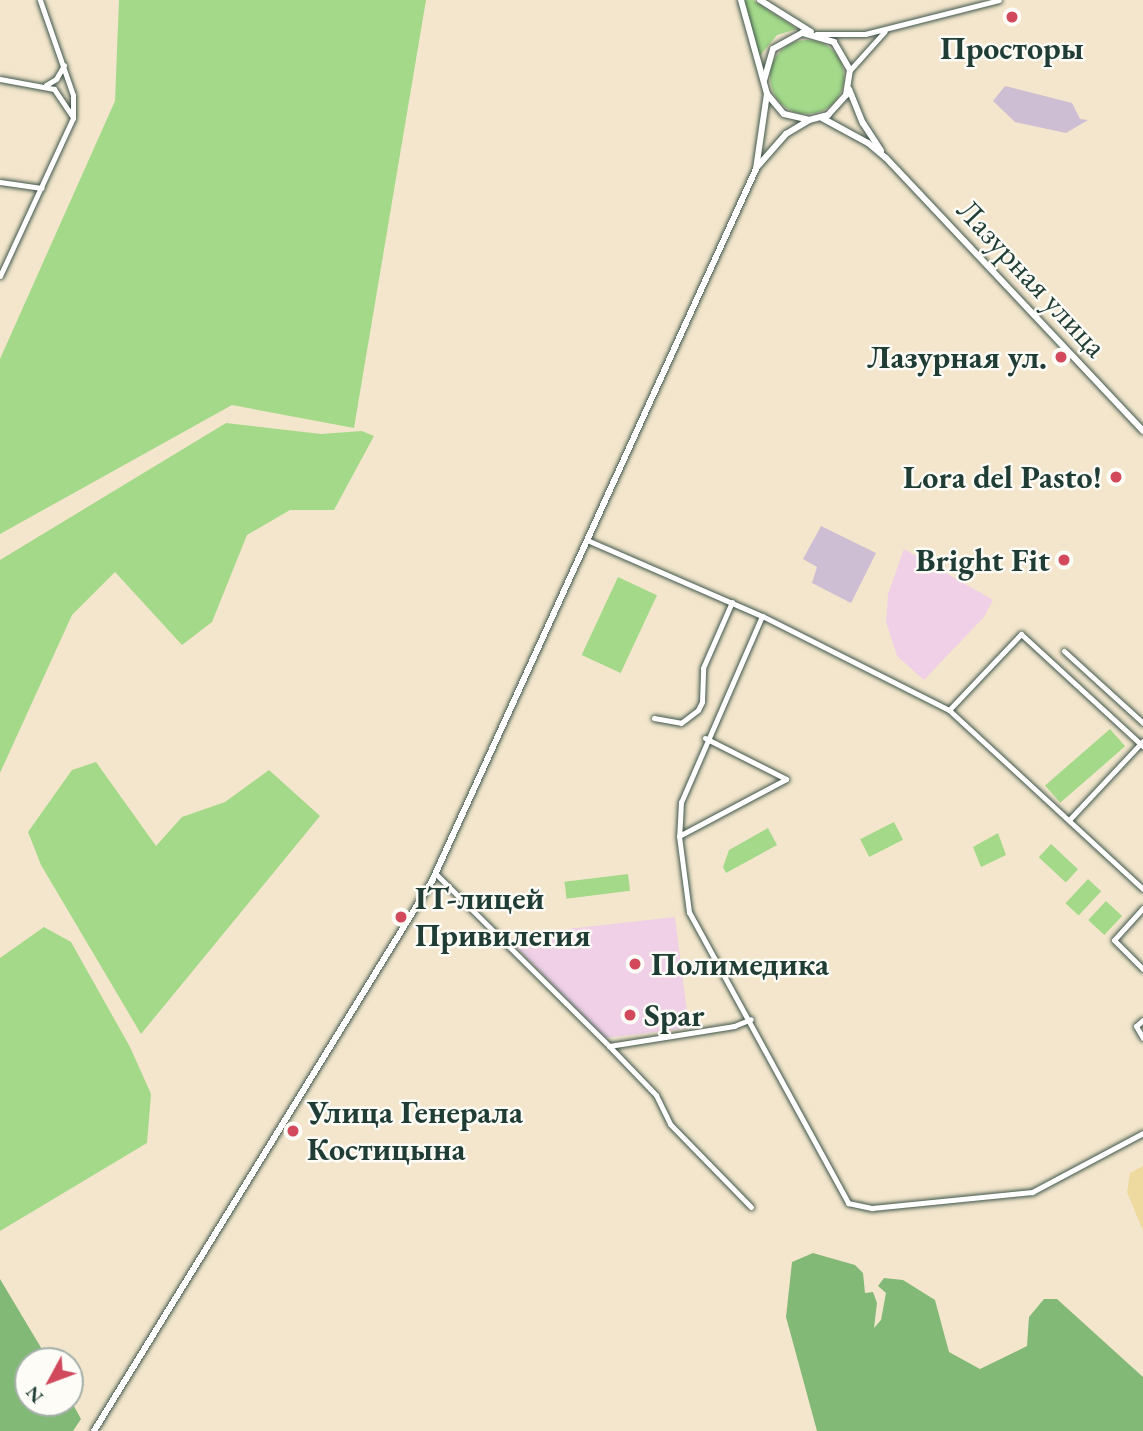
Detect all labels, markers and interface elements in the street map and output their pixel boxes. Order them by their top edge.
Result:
marker: Просторы [1004,9,1020,25]
place label: Просторы [940,29,1084,67]
street label: Лазурная улица [949,191,1115,365]
place label: Лазурная ул. [867,338,1047,376]
marker: Лазурная ул. [1053,349,1069,365]
place label: Lora del Pasto! [903,458,1102,496]
marker: Lora del Pasto! [1108,469,1124,485]
place label: Bright Fit [915,541,1050,579]
marker: Bright Fit [1056,552,1072,568]
place label: IT-лицей Привилегия [415,880,591,955]
marker: IT-лицей Привилегия [393,909,409,925]
place label: Полимедика [651,945,829,983]
marker: Полимедика [625,954,645,974]
place label: Spar [644,996,705,1034]
marker: Spar [622,1007,638,1023]
place label: Улица Генерала Костицына [307,1094,523,1169]
marker: Улица Генерала Костицына [285,1123,301,1139]
north arrow [14,1347,84,1417]
text: N [20,1381,49,1409]

